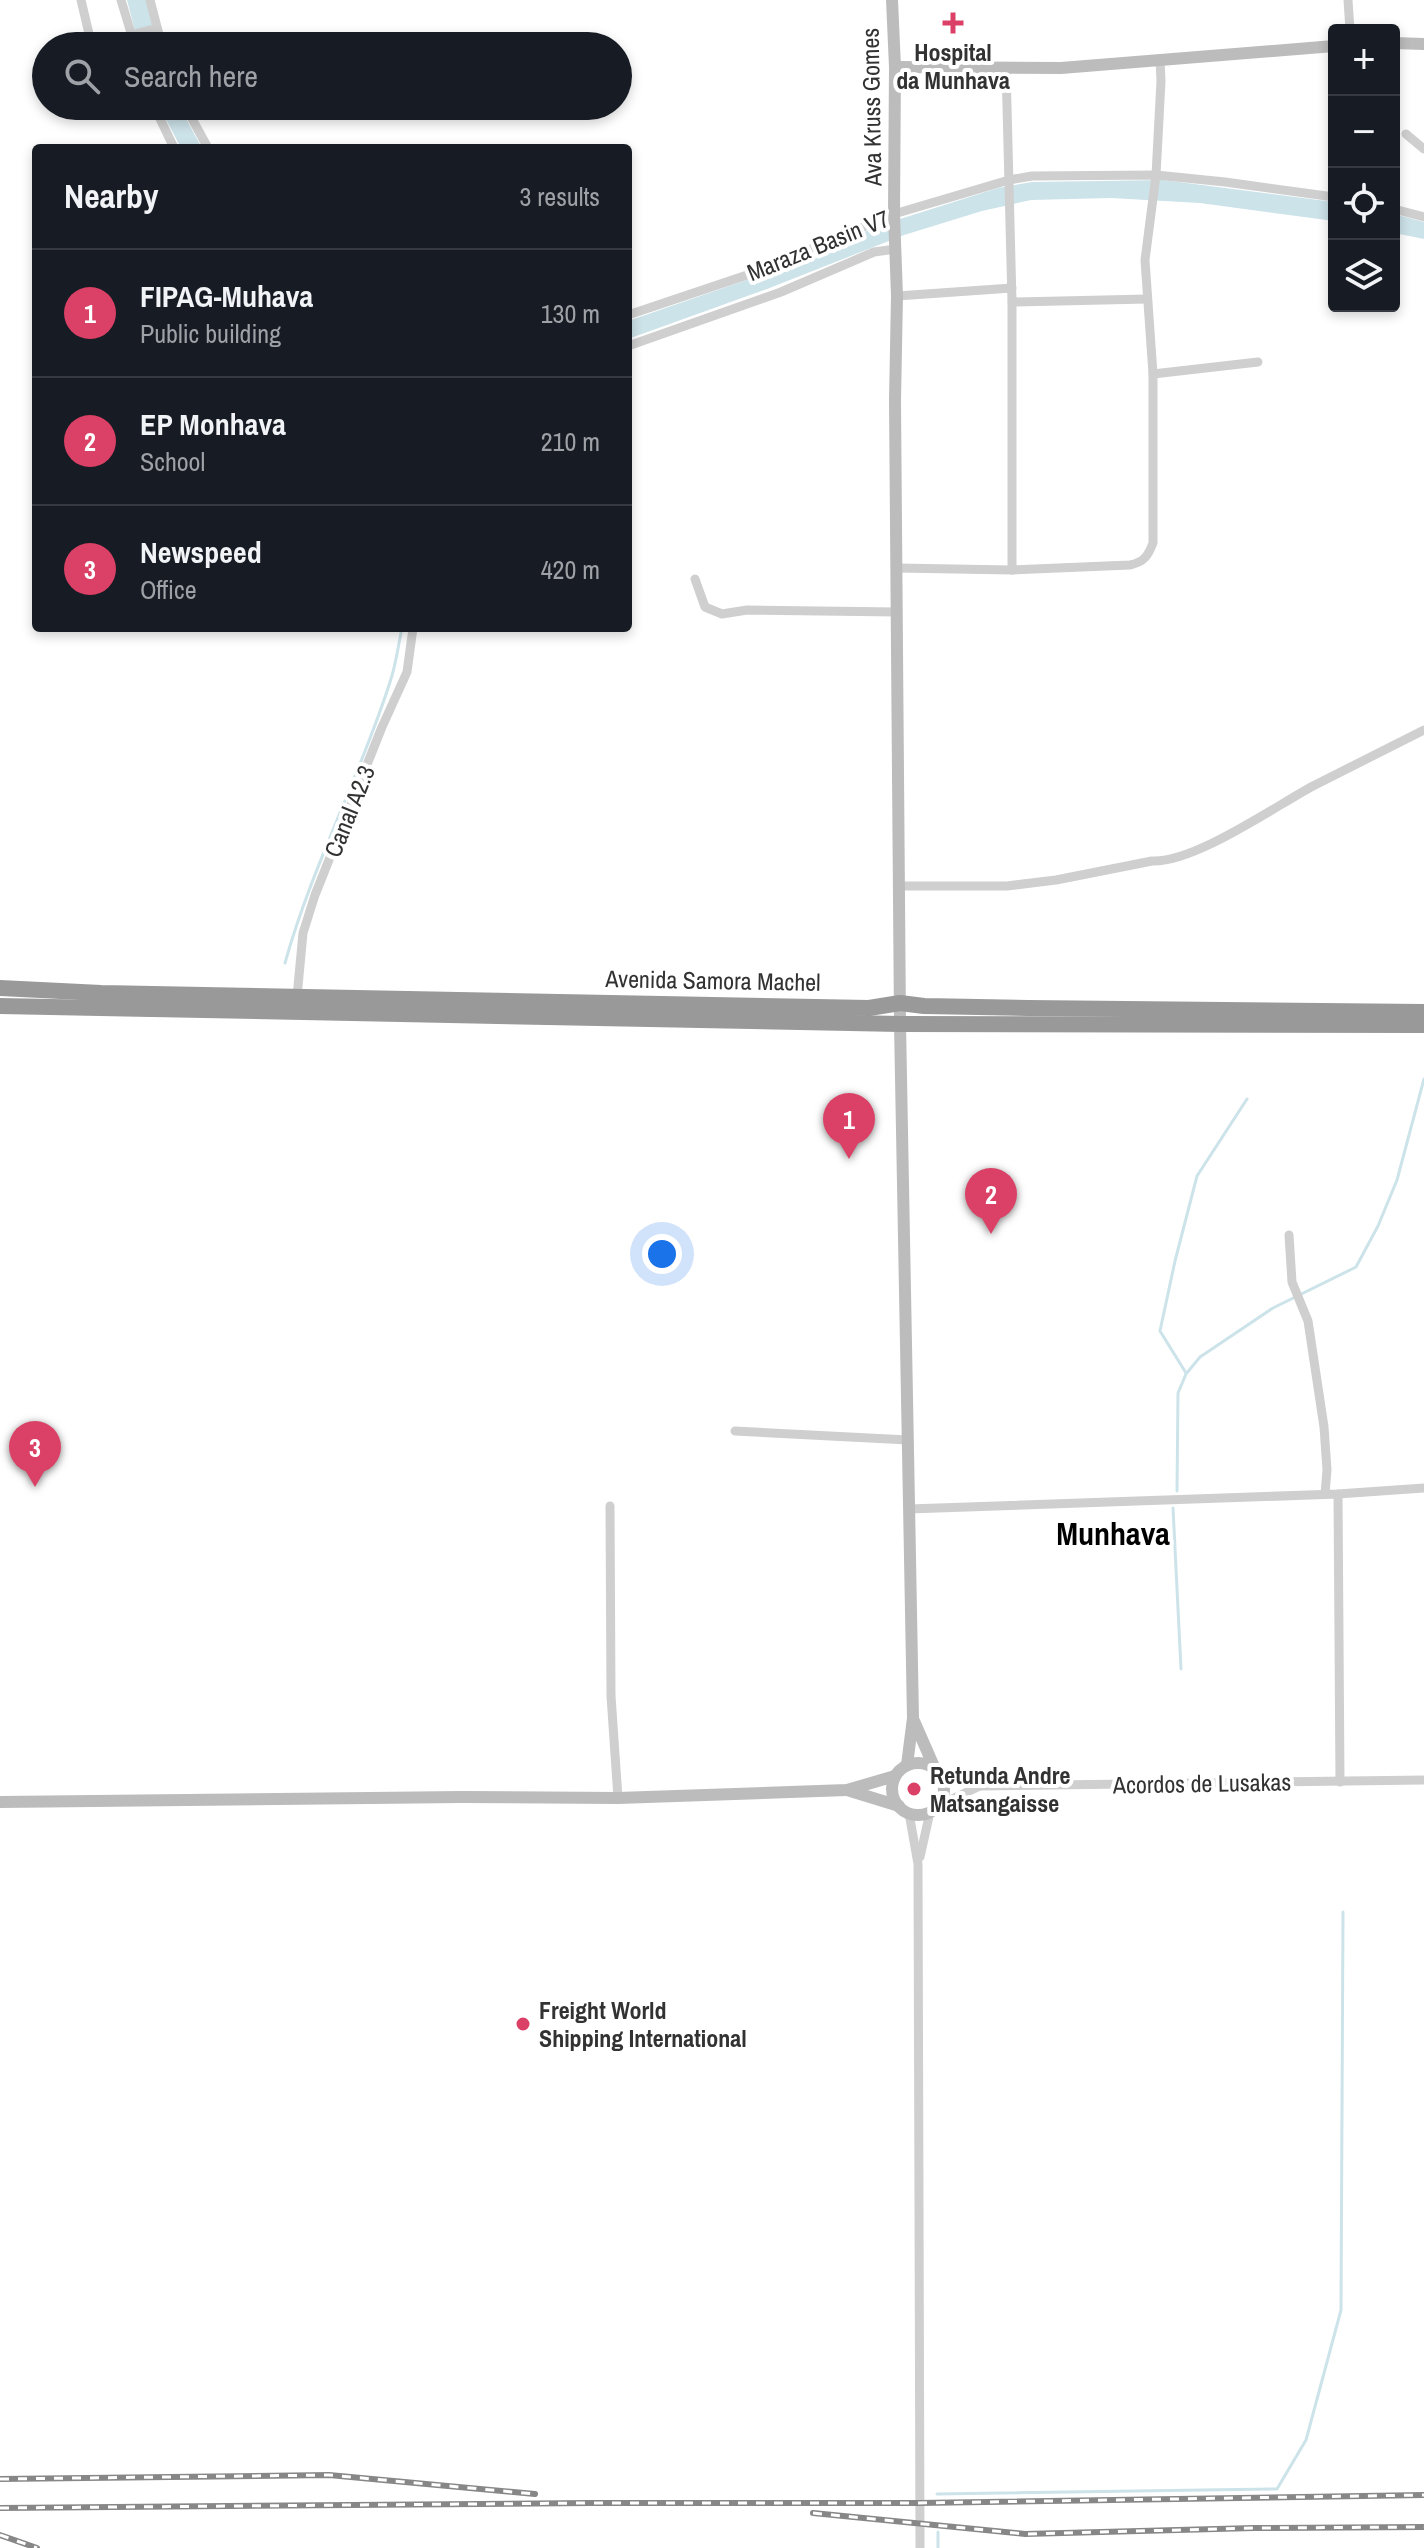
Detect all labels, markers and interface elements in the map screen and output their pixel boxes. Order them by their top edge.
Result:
marker: Hospital da Munhava [942,12,964,34]
map controls [1328,24,1400,312]
button: + [1328,24,1400,96]
street label: Ava Kruss Gomes [854,28,888,187]
search box [32,32,632,120]
place label: Hospital da Munhava [896,36,1010,96]
icon: search [60,54,104,98]
text: Search here [124,56,258,96]
button: − [1328,96,1400,168]
button: locate [1328,168,1400,240]
text: Nearby [64,173,159,219]
text: 3 results [519,179,600,214]
street label: Maraza Basin V7 [742,202,894,288]
button: layers [1328,240,1400,312]
text: FIPAG-Muhava [140,276,313,316]
text: 1 [84,296,96,331]
text: 130 m [541,296,600,331]
text: Public building [140,316,281,351]
text: EP Monhava [140,404,286,444]
text: 2 [84,424,96,459]
text: 210 m [541,424,600,459]
text: School [140,444,205,479]
text: Newspeed [140,532,262,572]
text: 3 [84,552,96,587]
text: 420 m [541,552,600,587]
text: Office [140,572,197,607]
street label: Canal A2.3 [316,760,382,862]
street label: Avenida Samora Machel [604,962,821,998]
pin: 1 [823,1093,875,1159]
pin: 2 [965,1168,1017,1234]
your location [642,1234,682,1274]
pin: 3 [9,1421,61,1487]
district label: Munhava [1056,1512,1170,1555]
place label: Retunda Andre Matsangaisse [930,1759,1070,1819]
street label: Acordos de Lusakas [1112,1765,1291,1801]
marker: Retunda Andre Matsangaisse [905,1780,923,1798]
place label: Freight World Shipping International [539,1994,747,2054]
marker: Freight World Shipping International [514,2015,532,2033]

